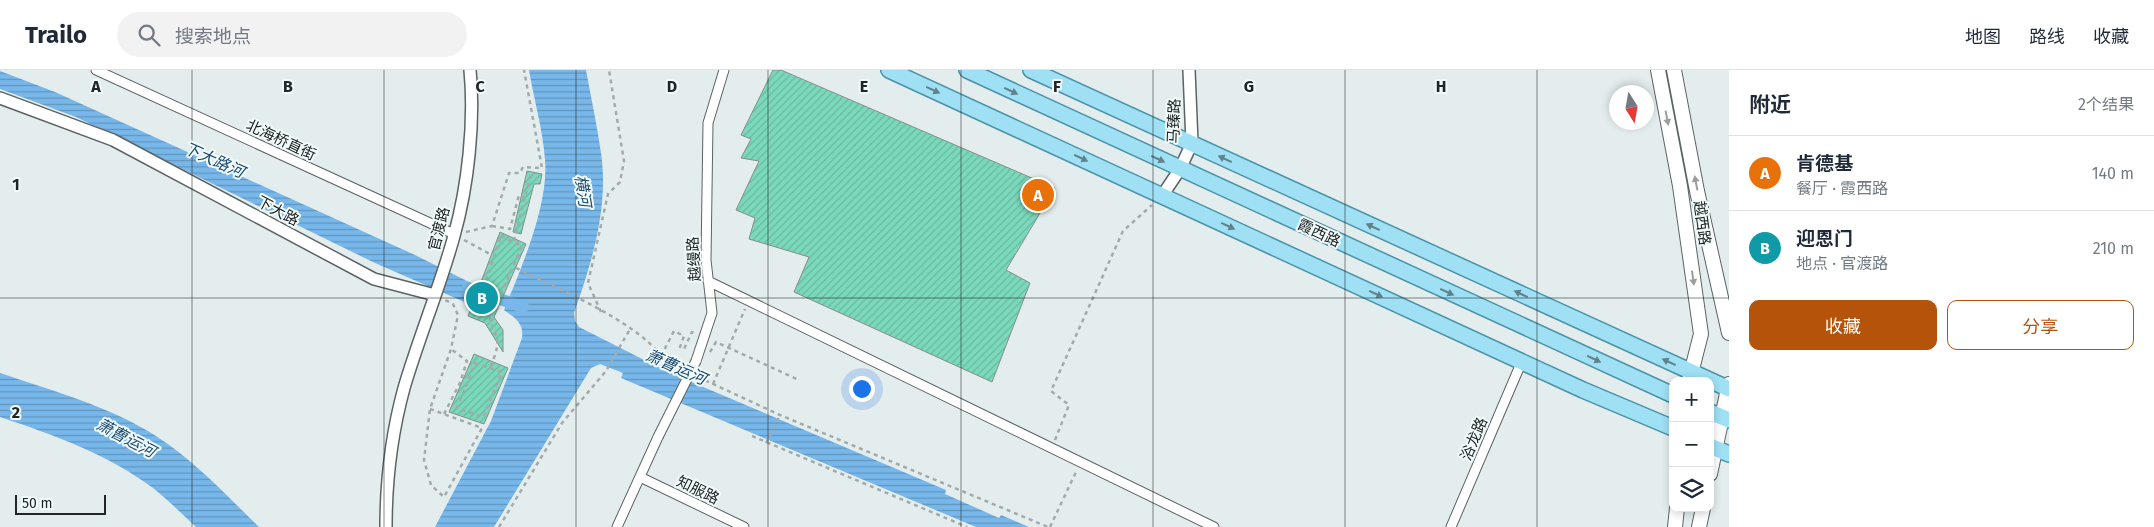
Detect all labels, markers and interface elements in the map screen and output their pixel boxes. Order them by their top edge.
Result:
search box [117,12,467,57]
text: Trailo [25,21,87,49]
icon: search [135,21,163,49]
text: 搜索地点 [175,25,251,48]
text: 地图 [1965,26,2001,48]
text: 路线 [2029,26,2065,48]
text: 收藏 [2093,26,2129,48]
text: A [90,77,101,96]
text: B [283,77,293,96]
text: C [475,77,485,96]
text: D [667,77,677,96]
text: E [860,77,868,96]
text: F [1053,77,1061,96]
text: G [1244,77,1254,96]
text: H [1436,77,1446,96]
north arrow [1609,85,1654,130]
one-way arrow [926,87,940,95]
one-way arrow [1004,87,1018,95]
text: 附近 [1749,92,1791,118]
text: 2个结果 [2078,95,2134,114]
street label: 马臻路 [1164,98,1184,144]
one-way arrow [1664,110,1672,126]
street label: 北海桥直街 [243,116,319,164]
water label: 下大路河 [181,138,250,183]
text: 肯德基 [1796,152,1853,175]
one-way arrow [1074,154,1088,162]
one-way arrow [1218,155,1232,163]
one-way arrow [1151,156,1165,164]
text: A [1760,164,1770,183]
text: 140 m [2092,164,2134,183]
water label: 横河 [571,174,595,211]
text: 1 [12,175,20,194]
one-way arrow [1691,175,1699,191]
pin: A [1022,176,1054,214]
text: 餐厅 · 霞西路 [1796,179,1888,198]
street label: 下大路 [254,192,302,230]
street label: 越西路 [1690,199,1714,247]
street label: 官渡路 [425,205,453,253]
street label: 霞西路 [1295,215,1343,251]
one-way arrow [1221,222,1235,230]
one-way arrow [1366,222,1380,230]
text: 迎恩门 [1796,227,1853,250]
street label: 越缦路 [684,236,704,282]
text: B [1760,239,1770,258]
text: 210 m [2093,239,2134,258]
text: 地点 · 官渡路 [1796,254,1888,273]
one-way arrow [1689,271,1697,287]
pin: B [466,279,498,317]
one-way arrow [1440,288,1454,296]
one-way arrow [1369,290,1383,298]
one-way arrow [1514,290,1528,298]
button: 收藏 [1749,300,1937,350]
button: 分享 [1947,300,2134,350]
water label: 萧曹运河 [643,345,712,390]
one-way arrow [1587,356,1601,364]
one-way arrow [1662,357,1676,365]
your location [849,376,875,402]
map controls [1669,377,1714,512]
button: + [1669,377,1714,422]
text: 2 [12,403,20,422]
water label: 萧曹运河 [93,415,161,463]
street label: 浴龙路 [1457,415,1491,463]
button: − [1669,422,1714,467]
button: layers [1669,467,1714,512]
street label: 知服路 [674,472,722,508]
scale bar [15,492,106,515]
text: 50 m [22,495,53,512]

